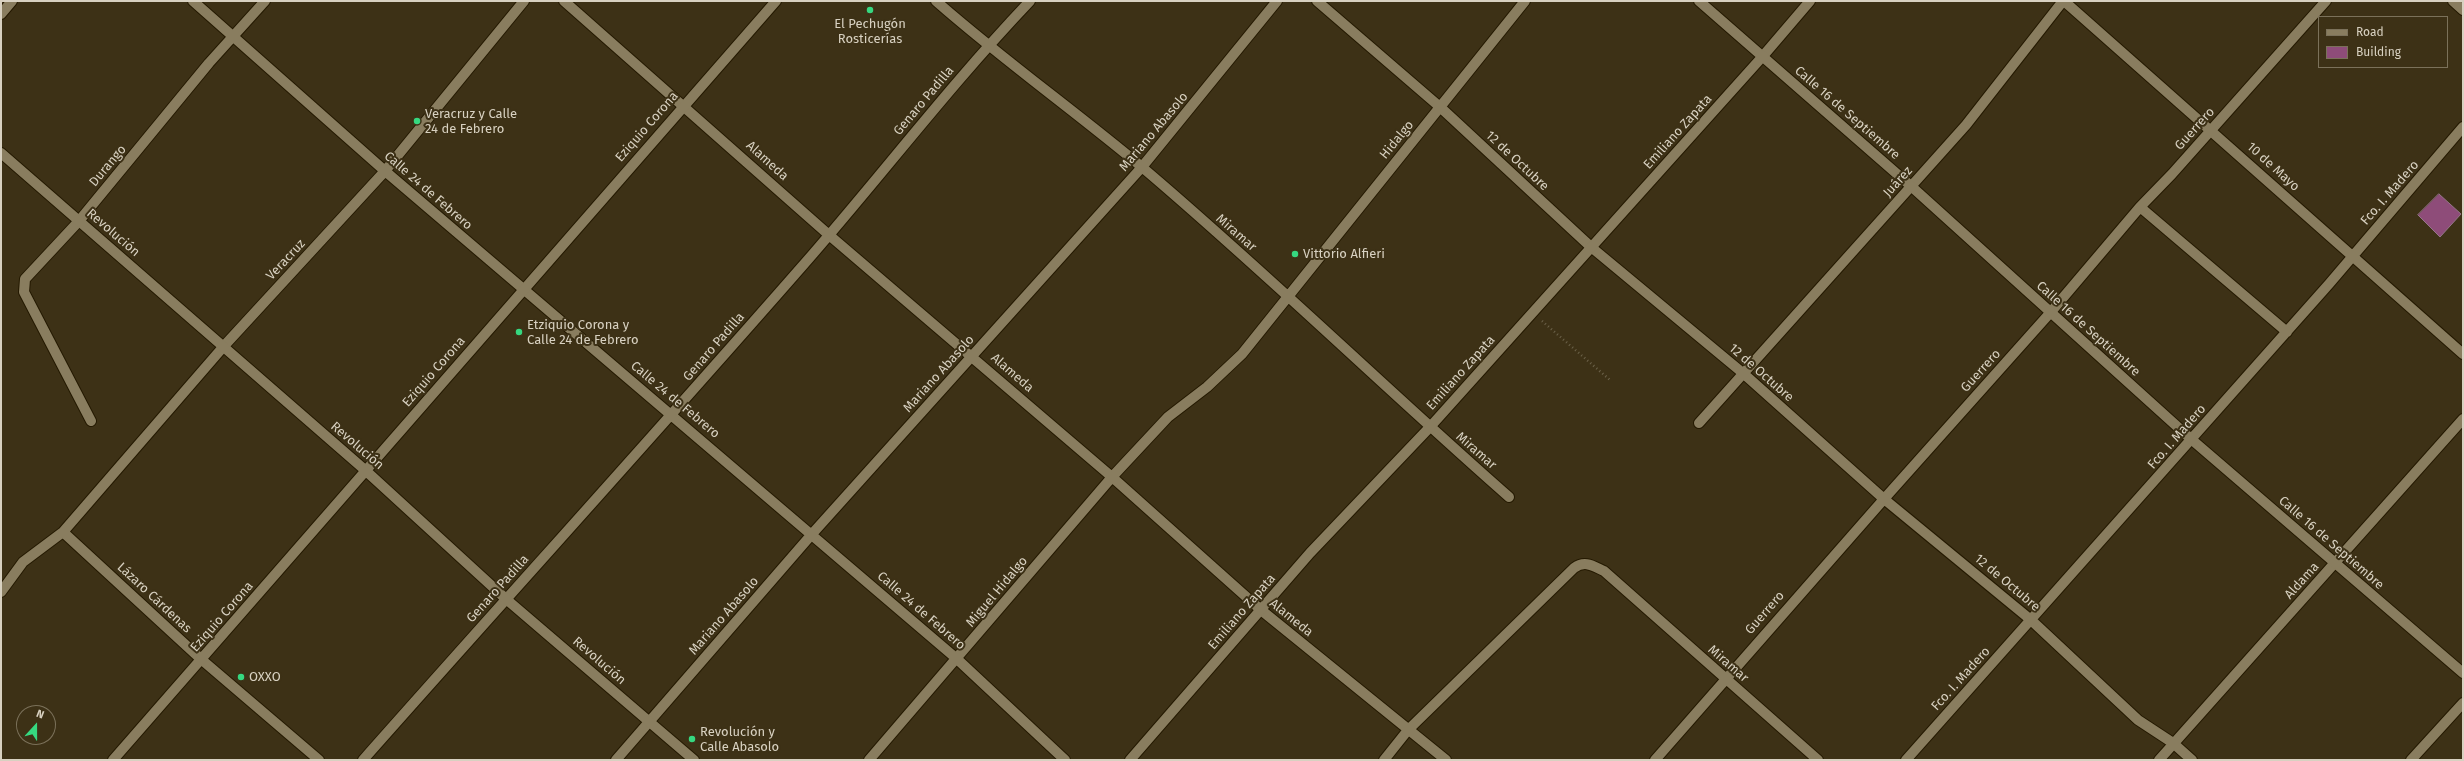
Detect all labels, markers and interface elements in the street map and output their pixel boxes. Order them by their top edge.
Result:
marker: El Pechugón Rosticerías [865,5,875,15]
place label: El Pechugón Rosticerías [834,16,906,47]
legend [2318,16,2448,68]
text: Road [2356,25,2384,39]
text: Building [2356,45,2401,59]
street label: Genaro Padilla [891,63,957,139]
street label: Calle 16 de Septiembre [1791,63,1903,163]
street label: Eziquio Corona [612,89,682,165]
street label: Mariano Abasolo [1116,89,1192,175]
street label: Emiliano Zapata [1640,92,1716,172]
street label: Guerrero [2172,105,2218,153]
place label: Veracruz y Calle 24 de Febrero [425,106,517,137]
marker: Veracruz y Calle 24 de Febrero [412,116,422,126]
street label: Hidalgo [1377,118,1417,162]
street label: 12 de Octubre [1482,128,1552,194]
street label: Alameda [743,138,791,184]
street label: 10 de Mayo [2243,139,2303,195]
street label: Durango [86,142,130,190]
street label: Calle 24 de Febrero [381,149,475,233]
street label: Fco. I. Madero [2358,157,2422,229]
street label: Juárez [1880,163,1916,201]
street label: Revolución [83,206,143,260]
street label: Miramar [1213,211,1259,255]
street label: Veracruz [263,236,309,284]
place label: Vittorio Alfieri [1303,246,1385,262]
marker: Vittorio Alfieri [1290,249,1300,259]
street label: Calle 16 de Septiembre [2033,278,2143,380]
street label: Genaro Padilla [680,310,748,384]
place label: Etziquio Corona y Calle 24 de Febrero [527,317,639,348]
marker: Etziquio Corona y Calle 24 de Febrero [514,327,524,337]
street label: Mariano Abasolo [900,332,978,416]
street label: Emiliano Zapata [1423,333,1499,413]
street label: Eziquio Corona [399,334,469,410]
street label: 12 de Octubre [1725,341,1797,405]
street label: Guerrero [1958,347,2004,395]
street label: Alameda [988,350,1036,396]
street label: Calle 24 de Febrero [627,358,723,442]
street label: Fco. I. Madero [2145,401,2209,473]
street label: Revolución [327,419,387,473]
street label: Miramar [1453,429,1499,473]
street label: Calle 16 de Septiembre [2275,493,2387,593]
street label: 12 de Octubre [1971,551,2043,615]
street label: Genaro Padilla [464,552,532,626]
street label: Miguel Hidalgo [963,553,1031,631]
street label: Aldama [2281,559,2323,603]
street label: Lázaro Cárdenas [114,560,194,636]
street label: Calle 24 de Febrero [874,569,968,653]
street label: Emiliano Zapata [1205,571,1279,653]
street label: Mariano Abasolo [686,574,762,658]
street label: Eziquio Corona [187,579,257,655]
street label: Guerrero [1742,588,1788,638]
street label: Alameda [1266,596,1316,640]
street label: Revolución [569,634,629,688]
street label: Miramar [1705,642,1751,686]
street label: Fco. I. Madero [1928,644,1994,714]
place label: OXXO [249,669,281,685]
marker: OXXO [236,672,246,682]
north arrow [16,705,56,745]
text: N [34,707,46,722]
place label: Revolución y Calle Abasolo [700,724,779,755]
marker: Revolución y Calle Abasolo [687,734,697,744]

